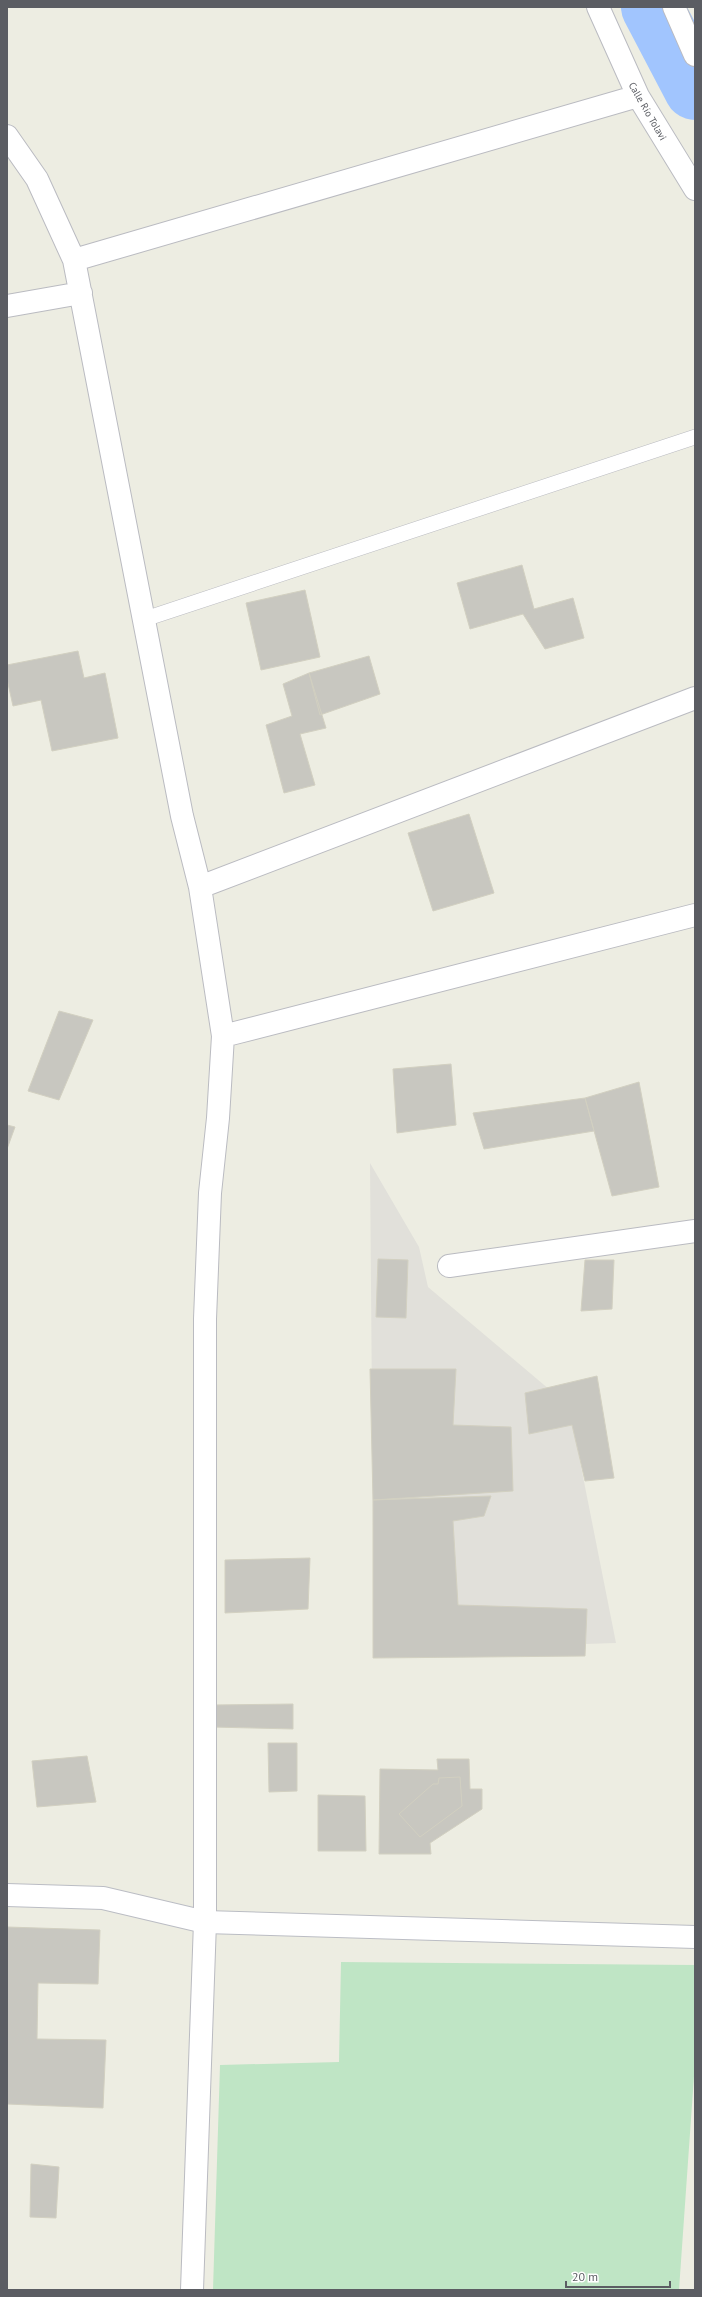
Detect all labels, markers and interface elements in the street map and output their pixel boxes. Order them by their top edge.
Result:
street label: Calle Río Tolavi [626,80,670,143]
scale bar [566,2263,670,2289]
text: 20 m [572,2269,598,2284]

